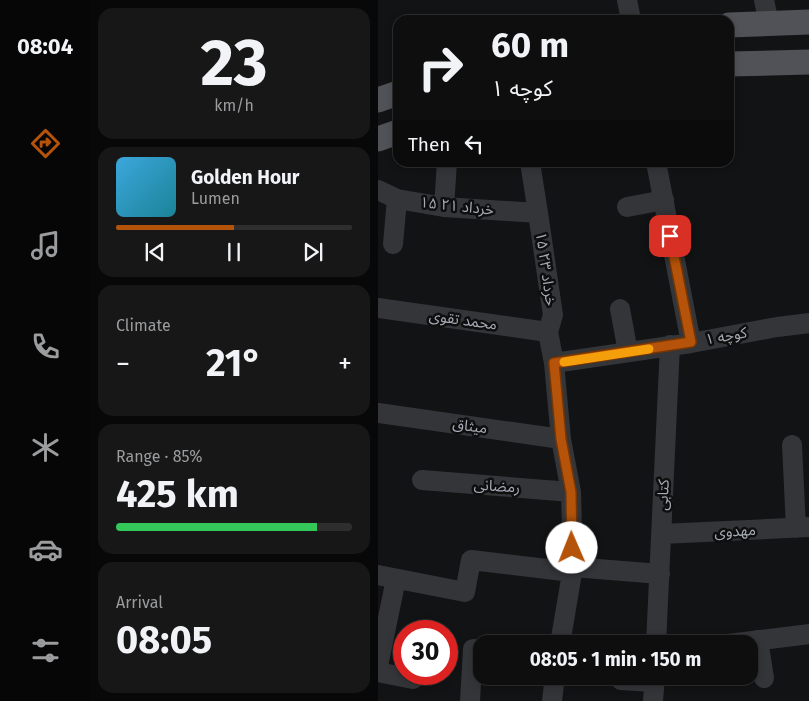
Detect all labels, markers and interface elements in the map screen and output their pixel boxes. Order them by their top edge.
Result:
text: 23 [200,24,268,102]
text: 60 m [491,24,569,66]
text: 08:04 [17,33,73,60]
icon: right [408,35,473,100]
text: کوچه ۱ [491,75,553,102]
text: km/h [214,96,254,115]
icon: directions [28,126,63,161]
icon: left [460,130,488,158]
text: Then [408,133,450,156]
text: Golden Hour [191,166,300,189]
text: Lumen [191,189,240,208]
street label: ۱۵ خرداد ۲۱ [419,193,495,219]
pin [649,215,691,257]
icon: arrive [656,222,684,250]
icon: music [28,228,63,263]
street label: ۱۵ خرداد ۲۳ [532,231,560,307]
icon: previous [141,238,169,266]
icon: pause [220,238,248,266]
icon: next [299,238,327,266]
street label: محمد تقوی [428,306,498,334]
text: Climate [116,316,171,335]
street label: کوچه ۱ [704,323,749,350]
icon: phone [28,329,63,364]
text: 21° [206,340,262,386]
text: − [116,347,130,380]
text: + [338,347,352,380]
street label: میثاق [451,415,489,437]
icon: climate [28,430,63,465]
text: Range · 85% [116,447,202,466]
text: 425 km [116,471,239,517]
street label: رمضانی [473,475,521,497]
street label: کتابی [653,478,673,511]
position arrow [545,521,597,573]
street label: مهدوی [714,521,756,541]
icon: car [28,532,63,567]
text: Arrival [116,593,163,612]
text: 08:05 [116,617,212,663]
speed limit sign: 30 [393,620,458,685]
icon: filters [28,633,63,668]
text: 08:05 · 1 min · 150 m [530,648,701,671]

